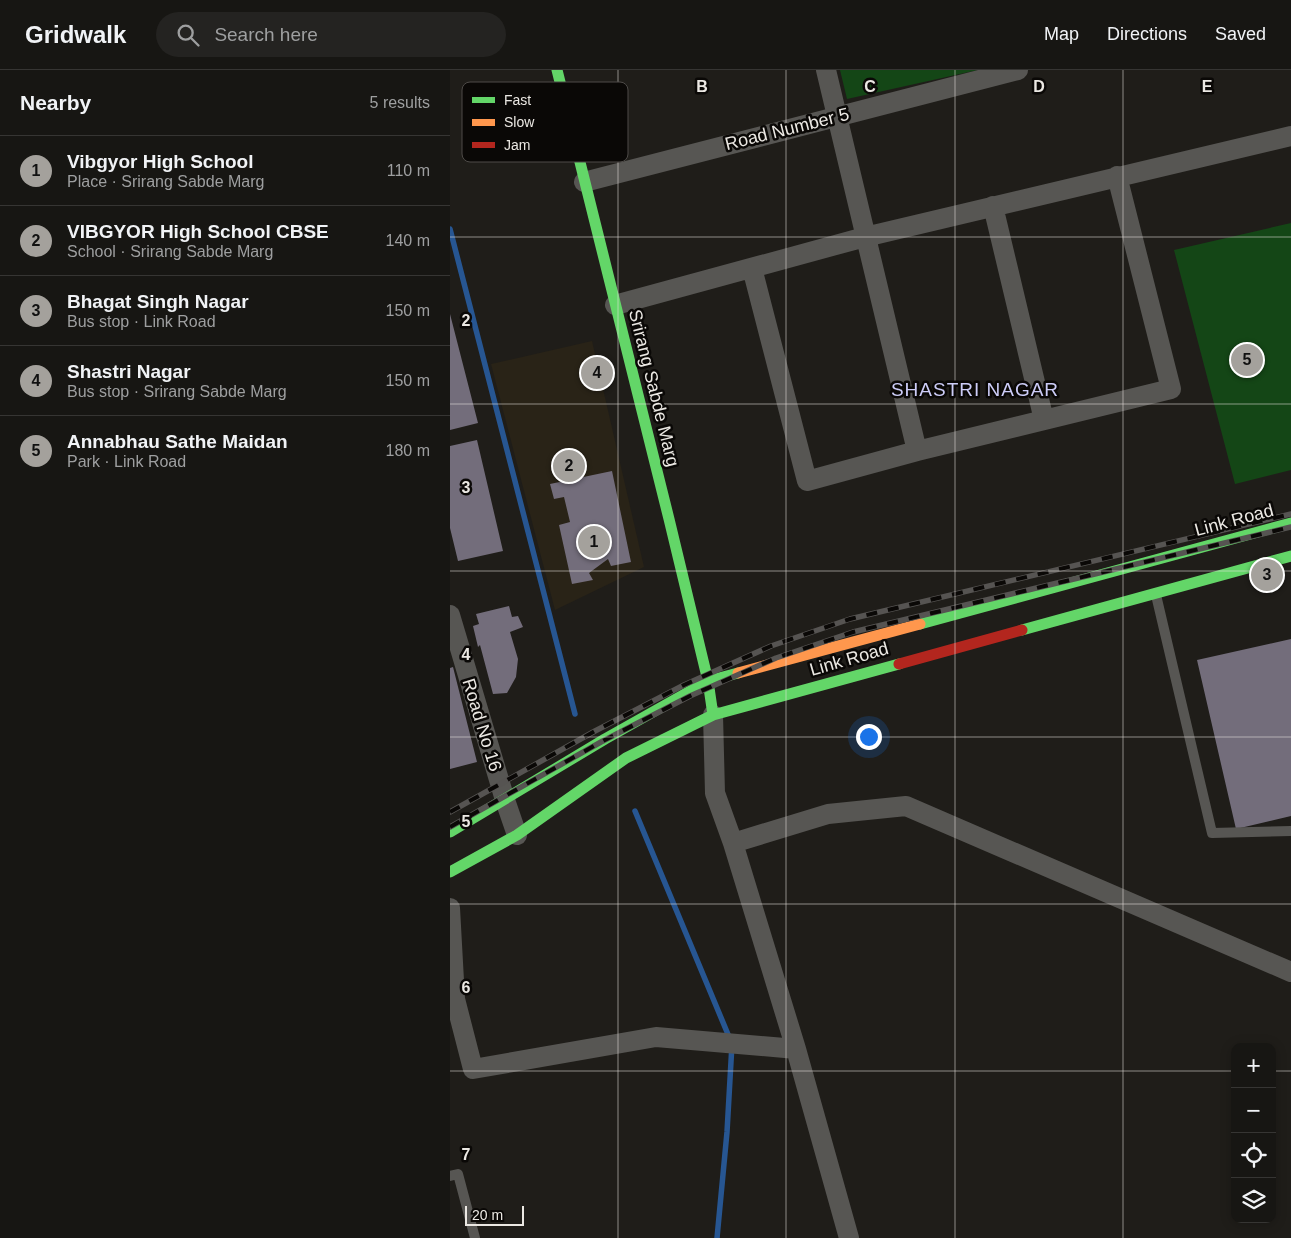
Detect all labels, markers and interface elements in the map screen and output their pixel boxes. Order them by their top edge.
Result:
search box [156,12,506,57]
text: Gridwalk [25,21,126,48]
icon: search [174,21,202,49]
text: Search here [214,24,318,45]
text: Map [1044,24,1079,44]
text: Directions [1107,24,1187,44]
text: Saved [1215,24,1266,44]
text: B [696,78,708,95]
text: C [864,78,876,95]
text: D [1033,78,1045,95]
text: E [1202,78,1213,95]
legend [462,82,628,162]
text: Nearby [20,91,91,114]
text: Fast [504,92,531,108]
text: 5 results [370,94,430,111]
street label: Road Number 5 [723,104,851,154]
text: Slow [504,114,535,130]
text: Jam [504,137,530,153]
text: Vibgyor High School [67,151,254,172]
text: 1 [32,162,40,179]
text: 110 m [387,162,430,179]
text: Place · Srirang Sabde Marg [67,173,264,190]
text: VIBGYOR High School CBSE [67,221,329,242]
text: 2 [32,232,40,249]
text: 140 m [386,232,430,249]
text: School · Srirang Sabde Marg [67,243,273,260]
text: Bhagat Singh Nagar [67,291,249,312]
text: 3 [32,302,40,319]
text: 150 m [386,302,430,319]
street label: Srirang Sabde Marg [625,307,683,469]
text: 2 [462,312,471,329]
text: Bus stop · Link Road [67,313,216,330]
pin: 5 [1231,341,1263,379]
pin: 4 [581,354,613,392]
text: Shastri Nagar [67,361,191,382]
text: 4 [32,372,40,389]
text: 150 m [386,372,430,389]
district label: SHASTRI NAGAR [891,379,1059,400]
text: Bus stop · Srirang Sabde Marg [67,383,287,400]
text: Annabhau Sathe Maidan [67,431,288,452]
text: 5 [32,442,40,459]
text: 180 m [386,442,430,459]
pin: 2 [553,447,585,485]
text: Park · Link Road [67,453,186,470]
text: 3 [462,479,471,496]
street label: Link Road [1192,500,1276,540]
pin: 1 [578,523,610,561]
pin: 3 [1251,556,1283,594]
street label: Link Road [807,638,891,680]
text: 4 [462,646,471,663]
street label: Road No 16 [458,676,506,774]
your location [856,724,882,750]
text: 5 [462,813,471,830]
text: 6 [462,979,471,996]
map controls [1231,1043,1276,1223]
button: + [1231,1043,1276,1088]
button: − [1231,1088,1276,1133]
button: locate [1231,1133,1276,1178]
text: 7 [462,1146,471,1163]
button: layers [1231,1178,1276,1223]
scale bar [465,1203,524,1226]
text: 20 m [472,1207,503,1223]

